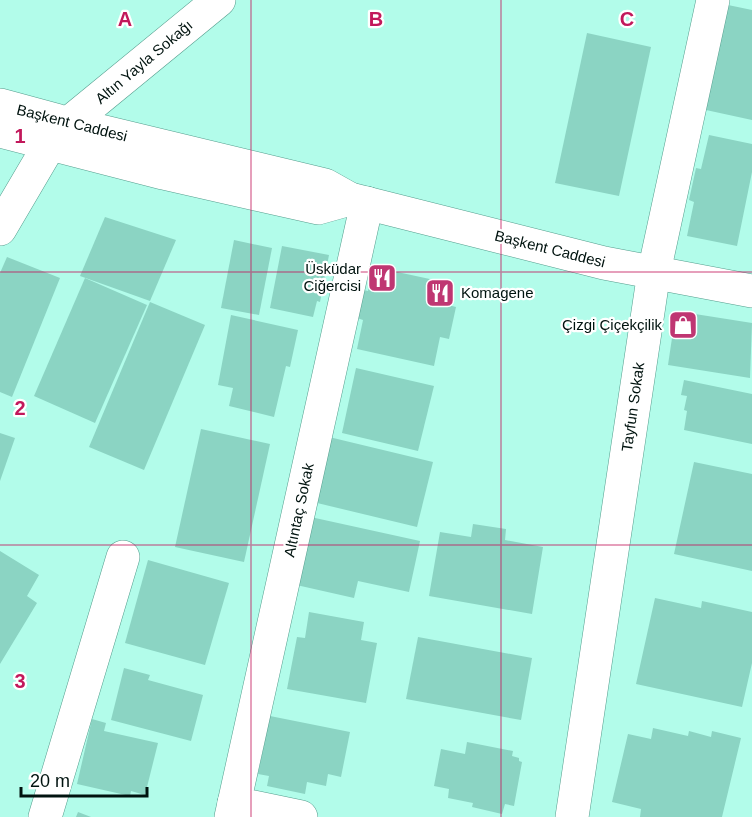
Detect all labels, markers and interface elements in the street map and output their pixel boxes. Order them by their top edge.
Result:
text: B [369,8,383,30]
text: C [620,8,634,30]
street label: Altın Yayla Sokağı [92,16,196,108]
street label: Başkent Caddesi [15,101,129,144]
text: 1 [14,125,26,147]
street label: Başkent Caddesi [493,227,607,270]
place label: Üsküdar Ciğercisi [303,260,361,294]
restaurant icon: Üsküdar Ciğercisi [366,262,398,294]
restaurant icon: Komagene [424,277,456,309]
place label: Komagene [461,284,534,301]
shop icon: Çizgi Çiçekçilik [667,309,699,341]
place label: Çizgi Çiçekçilik [562,316,662,333]
street label: Tayfun Sokak [618,361,647,453]
text: 2 [14,397,26,419]
street label: Altıntaç Sokak [280,461,317,559]
text: 3 [14,670,26,692]
scale bar [21,760,147,798]
text: 20 m [30,771,70,791]

